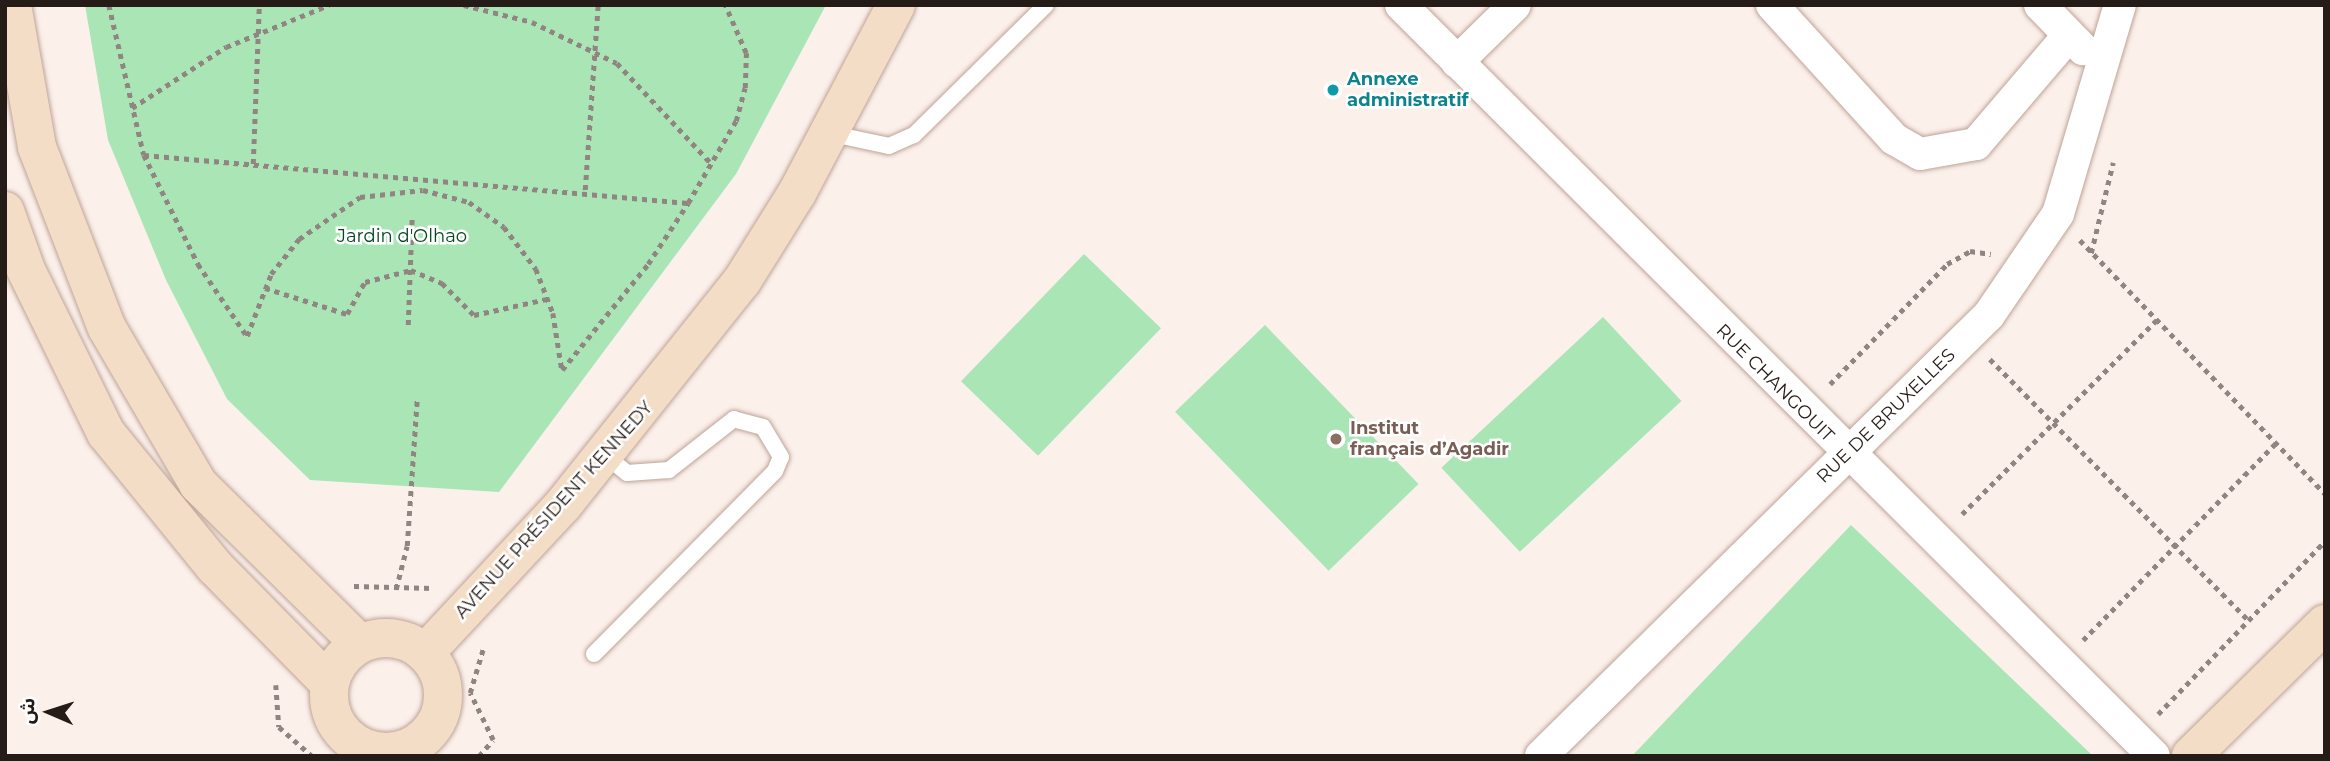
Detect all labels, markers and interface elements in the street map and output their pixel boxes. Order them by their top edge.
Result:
place label: Annexe administratif [1347,69,1469,112]
marker: Annexe administratif [1325,82,1341,98]
park label: Jardin d'Olhao [337,225,467,247]
street label: RUE CHANGOUIT [1712,320,1838,446]
street label: RUE DE BRUXELLES [1812,344,1960,488]
street label: AVENUE PRÉSIDENT KENNEDY [451,397,657,623]
place label: Institut français d’Agadir [1350,418,1509,460]
marker: Institut français d’Agadir [1328,431,1344,447]
north arrow [14,677,84,747]
text: ش [15,697,40,724]

